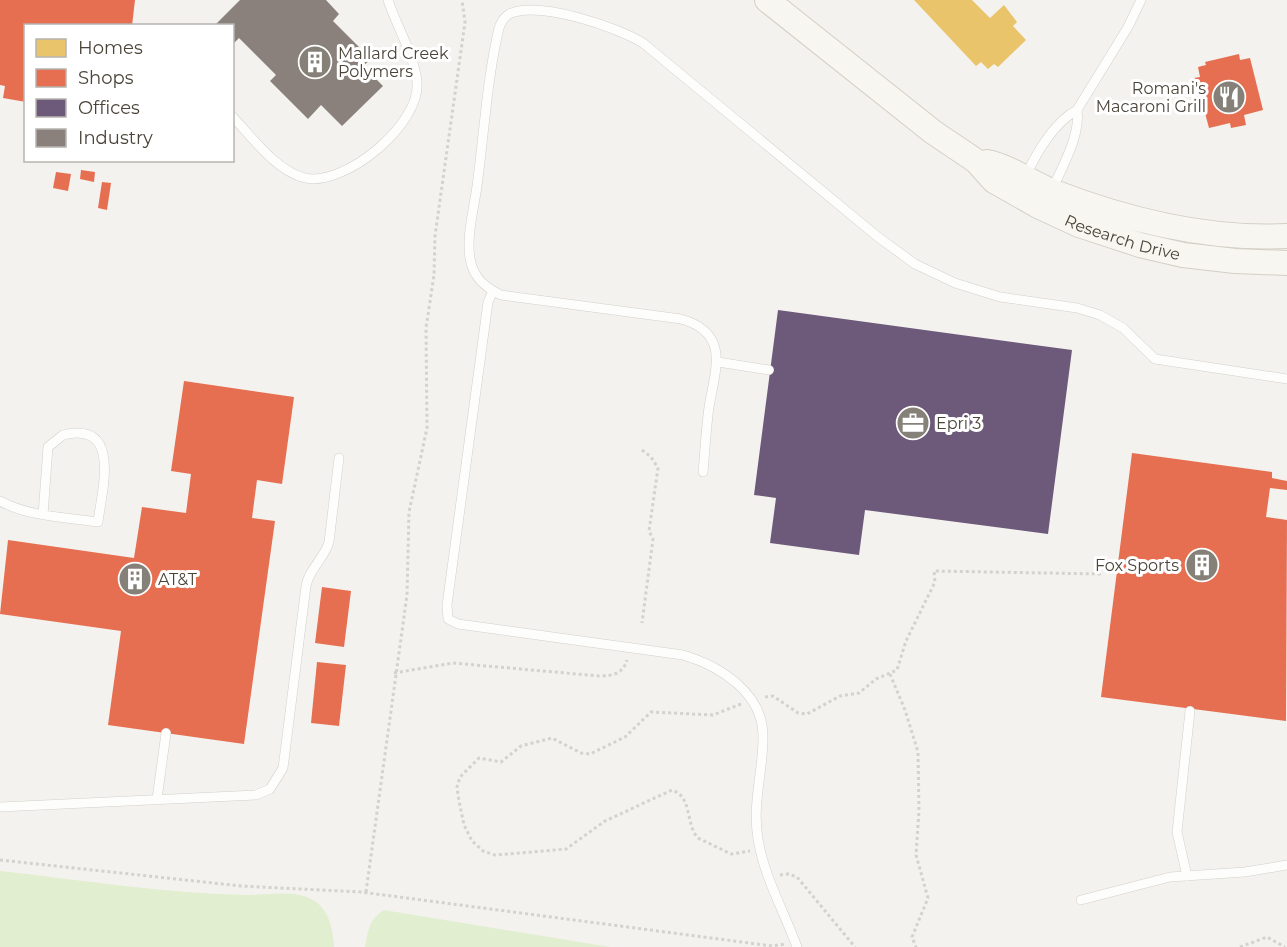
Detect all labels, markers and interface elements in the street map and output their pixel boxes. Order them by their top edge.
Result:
legend [24,24,234,162]
text: Homes [78,37,143,59]
building icon: Mallard Creek Polymers [297,44,333,80]
place label: Mallard Creek Polymers [338,44,449,81]
text: Shops [78,67,134,89]
place label: Romani's Macaroni Grill [1096,79,1206,116]
restaurant icon: Romani's Macaroni Grill [1211,79,1247,115]
text: Offices [78,97,140,119]
text: Industry [78,127,153,149]
street label: Research Drive [1061,211,1182,264]
office icon: Epri 3 [895,405,931,441]
place label: Epri 3 [936,414,981,433]
building icon: Fox Sports [1184,547,1220,583]
place label: Fox Sports [1095,556,1179,575]
building icon: AT&T [117,561,153,597]
place label: AT&T [158,570,198,589]

